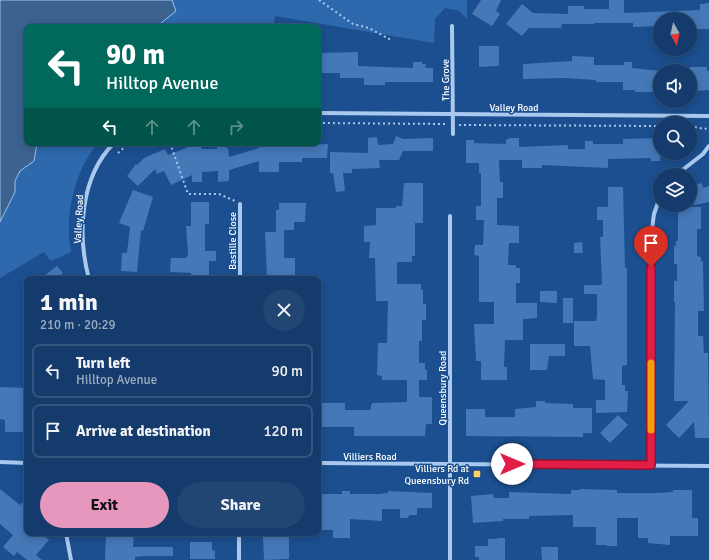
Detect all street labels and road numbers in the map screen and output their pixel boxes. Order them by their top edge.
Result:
street label: The Grove [440,59,452,101]
street label: Valley Road [489,102,539,114]
street label: Valley Road [72,194,86,244]
street label: Bastille Close [227,212,239,270]
street label: Queensbury Road [437,351,449,425]
street label: Villiers Road [343,451,397,463]

